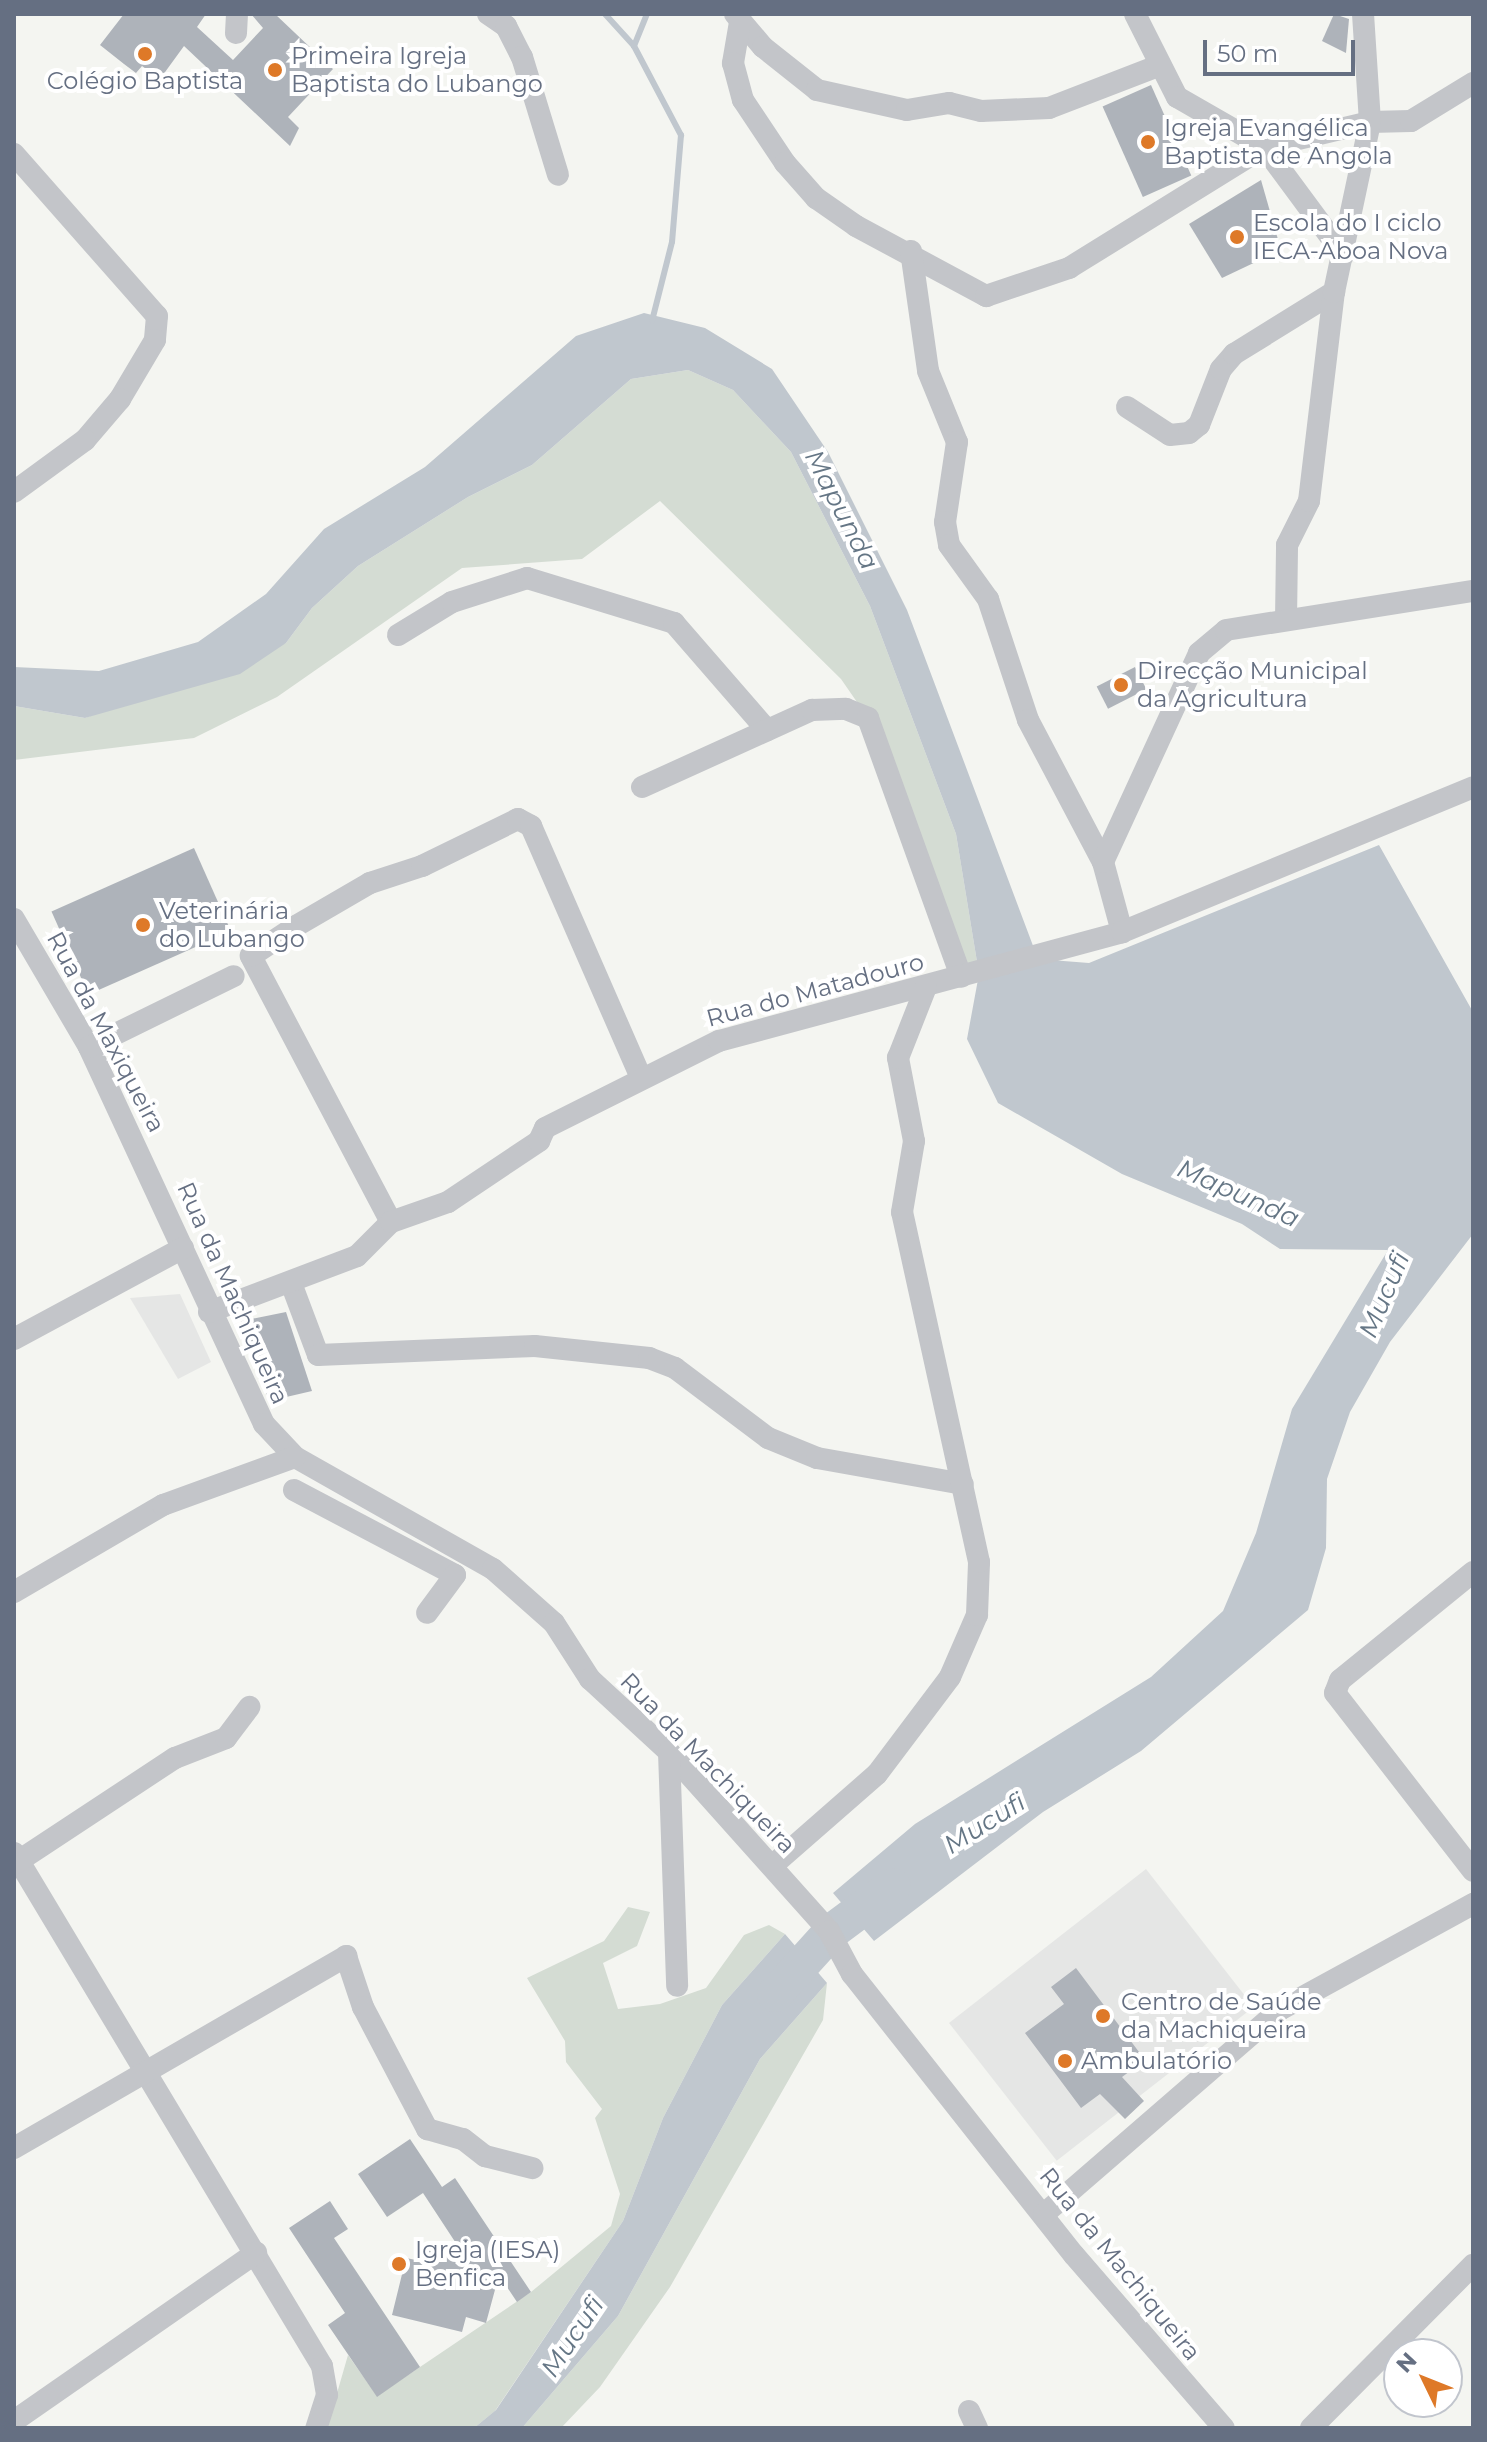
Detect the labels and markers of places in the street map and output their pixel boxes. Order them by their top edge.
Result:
place label: Primeira Igreja Baptista do Lubango [291,42,543,98]
marker: Colégio Baptista [136,45,154,63]
marker: Primeira Igreja Baptista do Lubango [266,61,284,79]
place label: Colégio Baptista [47,67,243,95]
place label: Igreja Evangélica Baptista de Angola [1164,114,1393,170]
marker: Igreja Evangélica Baptista de Angola [1139,133,1157,151]
place label: Escola do I ciclo IECA-Aboa Nova [1253,209,1448,265]
marker: Escola do I ciclo IECA-Aboa Nova [1228,228,1246,246]
place label: Direcção Municipal da Agricultura [1137,657,1368,713]
marker: Direcção Municipal da Agricultura [1112,676,1130,694]
place label: Veterinária do Lubango [159,897,305,953]
marker: Veterinária do Lubango [134,916,152,934]
place label: Centro de Saúde da Machiqueira [1121,1988,1321,2044]
marker: Centro de Saúde da Machiqueira [1092,2005,1114,2027]
place label: Ambulatório [1081,2047,1232,2075]
marker: Ambulatório [1056,2052,1074,2070]
place label: Igreja (IESA) Benfica [415,2236,560,2292]
marker: Igreja (IESA) Benfica [390,2255,408,2273]

